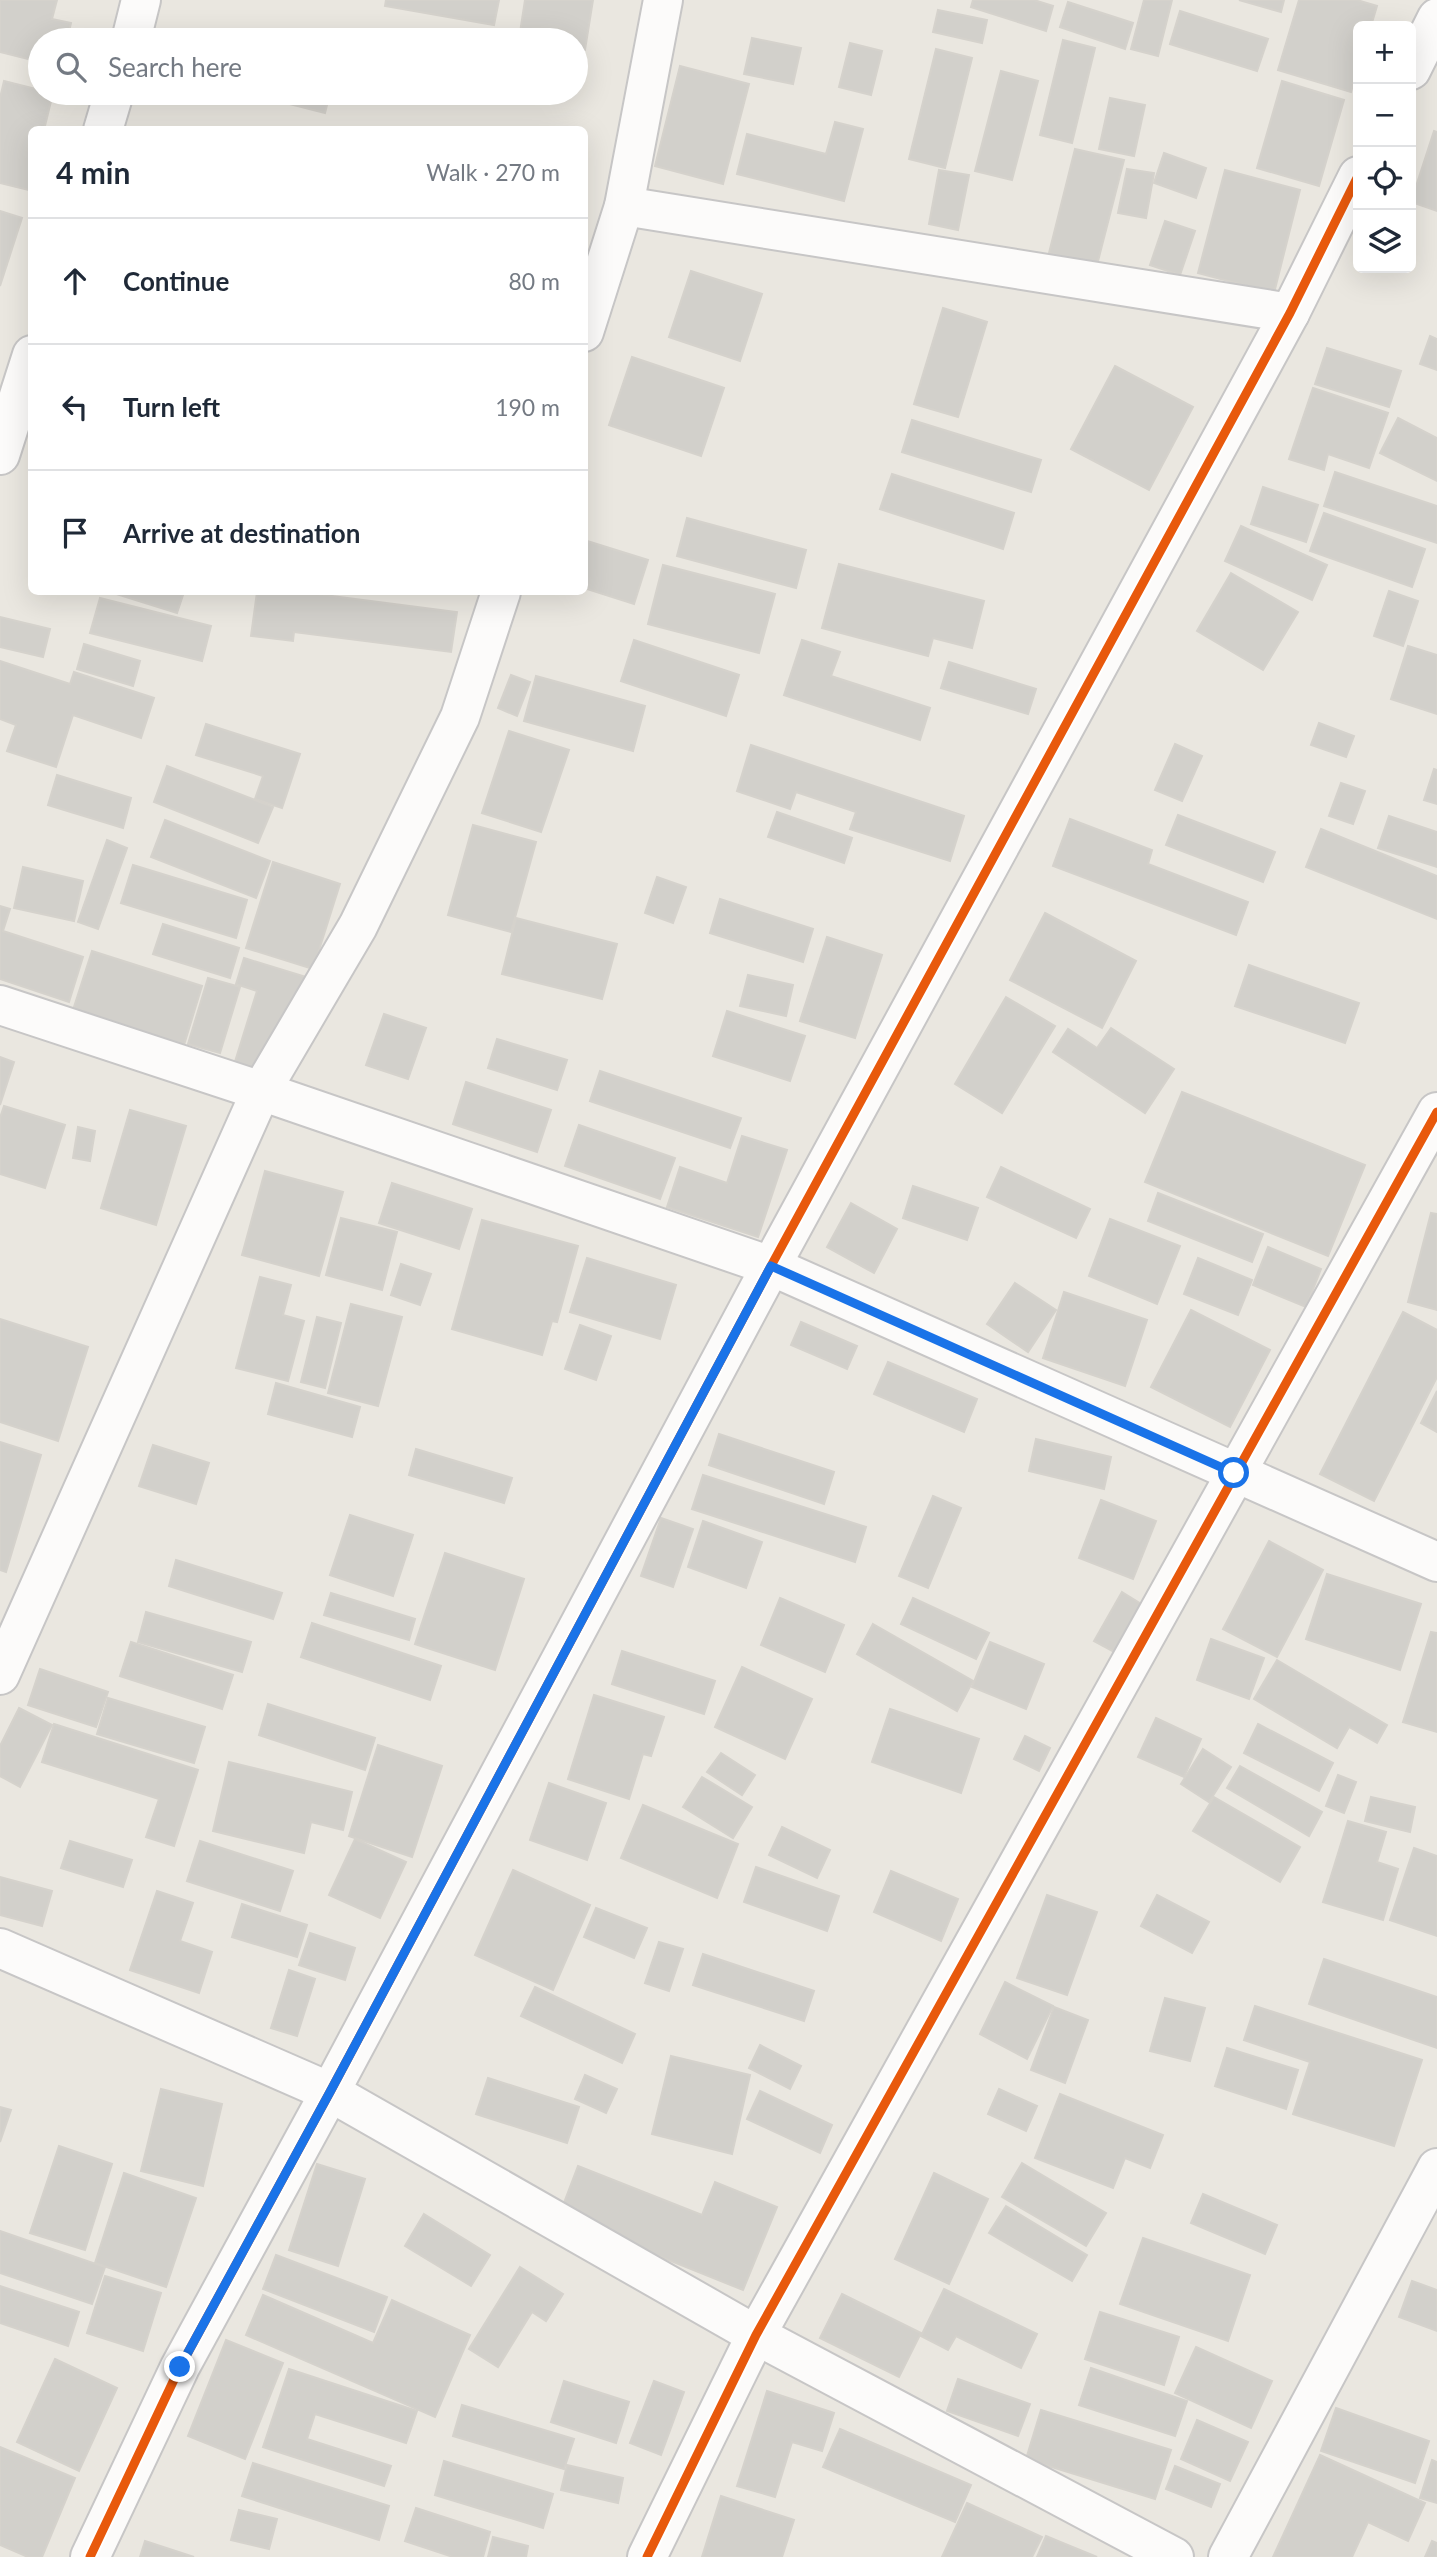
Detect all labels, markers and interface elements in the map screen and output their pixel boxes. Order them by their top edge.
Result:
map controls [1353,21,1416,273]
button: + [1353,21,1416,84]
search box [28,28,588,105]
icon: search [52,48,90,86]
text: Search here [108,51,242,83]
button: − [1353,84,1416,147]
button: locate [1353,147,1416,210]
text: 4 min [56,154,130,190]
text: Walk · 270 m [426,158,560,186]
button: layers [1353,210,1416,273]
icon: ahead [56,262,94,300]
text: Continue [123,265,229,297]
text: 80 m [509,267,560,295]
icon: left [56,388,94,426]
text: Turn left [123,391,220,423]
text: 190 m [495,393,560,421]
icon: arrive [56,514,94,552]
text: Arrive at destination [123,517,360,549]
route start [1218,1457,1249,1488]
route end [164,2351,195,2382]

